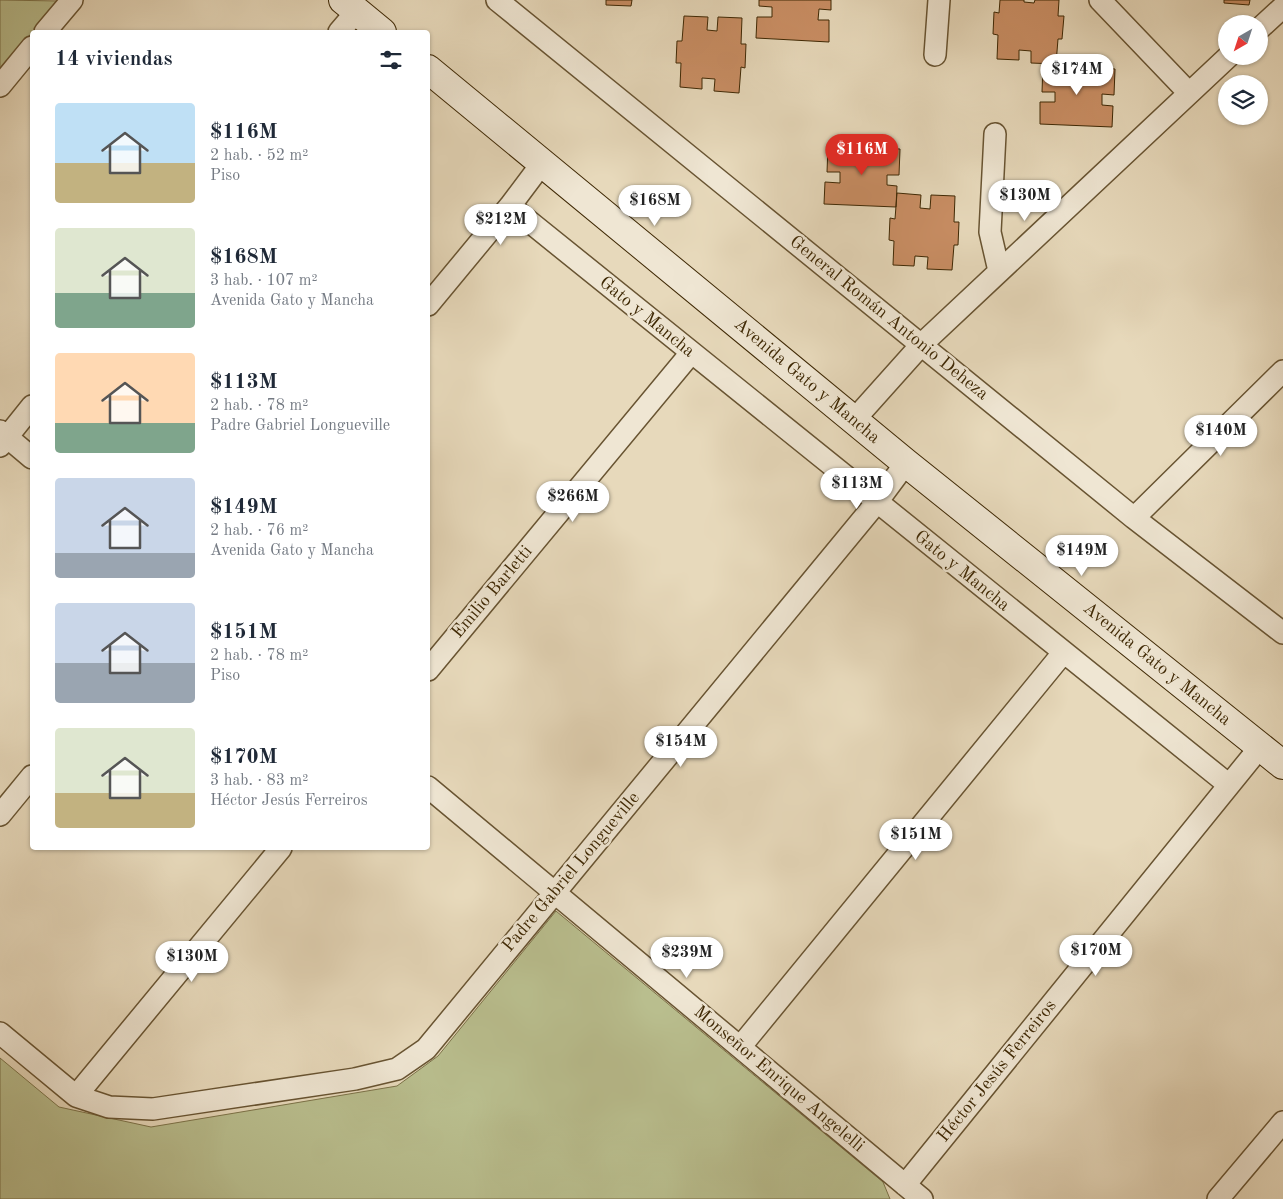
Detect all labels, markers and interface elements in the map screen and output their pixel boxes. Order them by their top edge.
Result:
north arrow [1218,15,1268,65]
map controls [1218,15,1268,125]
icon: filters [377,46,405,74]
text: 14 viviendas [55,49,173,70]
pin: $174M [1042,54,1112,96]
text: $174M [1051,62,1103,78]
button: layers [1218,75,1268,125]
text: $116M [210,122,277,143]
icon: home [95,123,155,183]
pin: $116M [827,134,897,176]
text: $116M [836,142,888,158]
text: 2 hab. · 52 m² [210,148,308,164]
text: Piso [210,168,240,184]
pin: $130M [990,180,1060,222]
pin: $168M [620,184,690,227]
text: $130M [999,188,1051,204]
text: $168M [629,193,681,209]
pin: $212M [466,204,536,246]
text: $212M [475,212,527,228]
street label: General Román Antonio Deheza [786,232,992,404]
text: $168M [210,247,277,268]
icon: home [95,248,155,308]
text: 3 hab. · 107 m² [210,273,318,289]
street label: Gato y Mancha [596,273,698,361]
text: Avenida Gato y Mancha [210,293,374,309]
street label: Avenida Gato y Mancha [731,315,883,447]
text: $113M [210,372,277,393]
icon: home [95,373,155,433]
text: 2 hab. · 78 m² [210,398,308,414]
pin: $140M [1186,414,1256,457]
text: Padre Gabriel Longueville [210,418,390,434]
text: $140M [1195,423,1247,439]
pin: $113M [822,468,892,510]
text: $113M [831,476,883,492]
pin: $266M [538,480,608,523]
text: $266M [547,489,599,505]
text: $149M [210,497,277,518]
icon: home [95,498,155,558]
text: 2 hab. · 76 m² [210,523,308,539]
street label: Gato y Mancha [911,527,1013,615]
pin: $149M [1047,534,1117,577]
street label: Emilio Barletti [448,542,536,642]
text: Avenida Gato y Mancha [210,543,374,559]
text: $149M [1056,543,1108,559]
street label: Avenida Gato y Mancha [1080,599,1234,729]
text: $151M [210,622,277,643]
icon: home [95,623,155,683]
text: 2 hab. · 78 m² [210,648,308,664]
text: Piso [210,668,240,684]
pin: $154M [646,726,716,768]
text: $154M [655,734,707,750]
text: $170M [210,747,277,768]
icon: home [95,748,155,808]
text: 3 hab. · 83 m² [210,773,308,789]
street label: Padre Gabriel Longueville [499,789,643,955]
text: Héctor Jesús Ferreiros [210,793,368,809]
pin: $151M [881,818,951,861]
text: $151M [890,827,942,843]
pin: $170M [1061,934,1131,977]
pin: $239M [652,936,722,979]
pin: $130M [157,940,227,983]
text: $170M [1070,943,1122,959]
text: $239M [661,945,713,961]
text: $130M [166,949,218,965]
street label: Héctor Jesús Ferreiros [934,996,1060,1146]
street label: Monseñor Enrique Angelelli [690,1003,868,1156]

